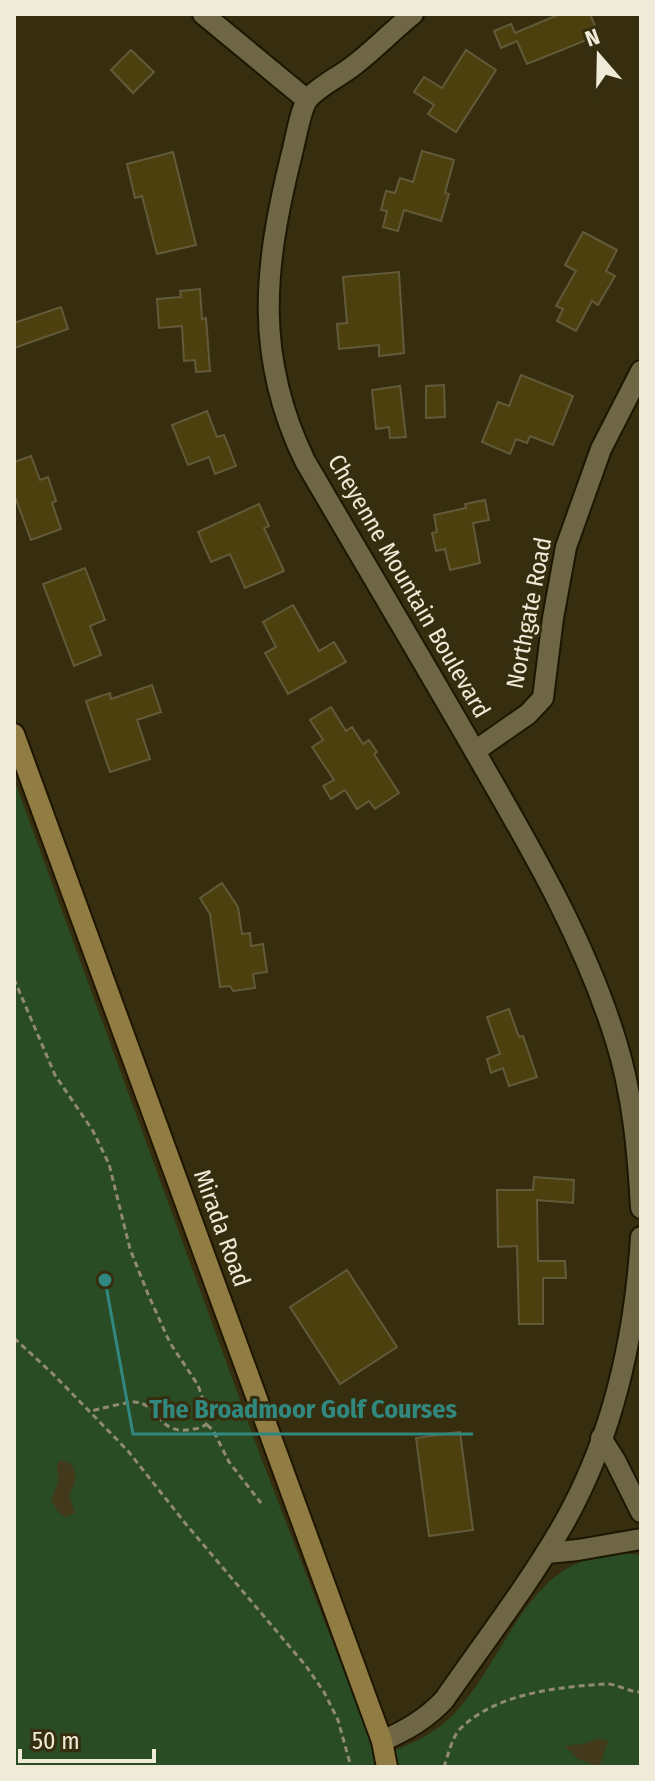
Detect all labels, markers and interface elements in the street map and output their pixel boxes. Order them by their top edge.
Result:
north arrow [559,16,639,96]
text: N [582,23,603,53]
street label: Cheyenne Mountain Boulevard [322,449,496,723]
street label: Northgate Road [501,535,557,691]
street label: Mirada Road [188,1166,256,1290]
callout: The Broadmoor Golf Courses [133,1384,473,1434]
text: The Broadmoor Golf Courses [149,1394,457,1425]
scale bar [20,1713,154,1763]
text: 50 m [32,1727,80,1755]

